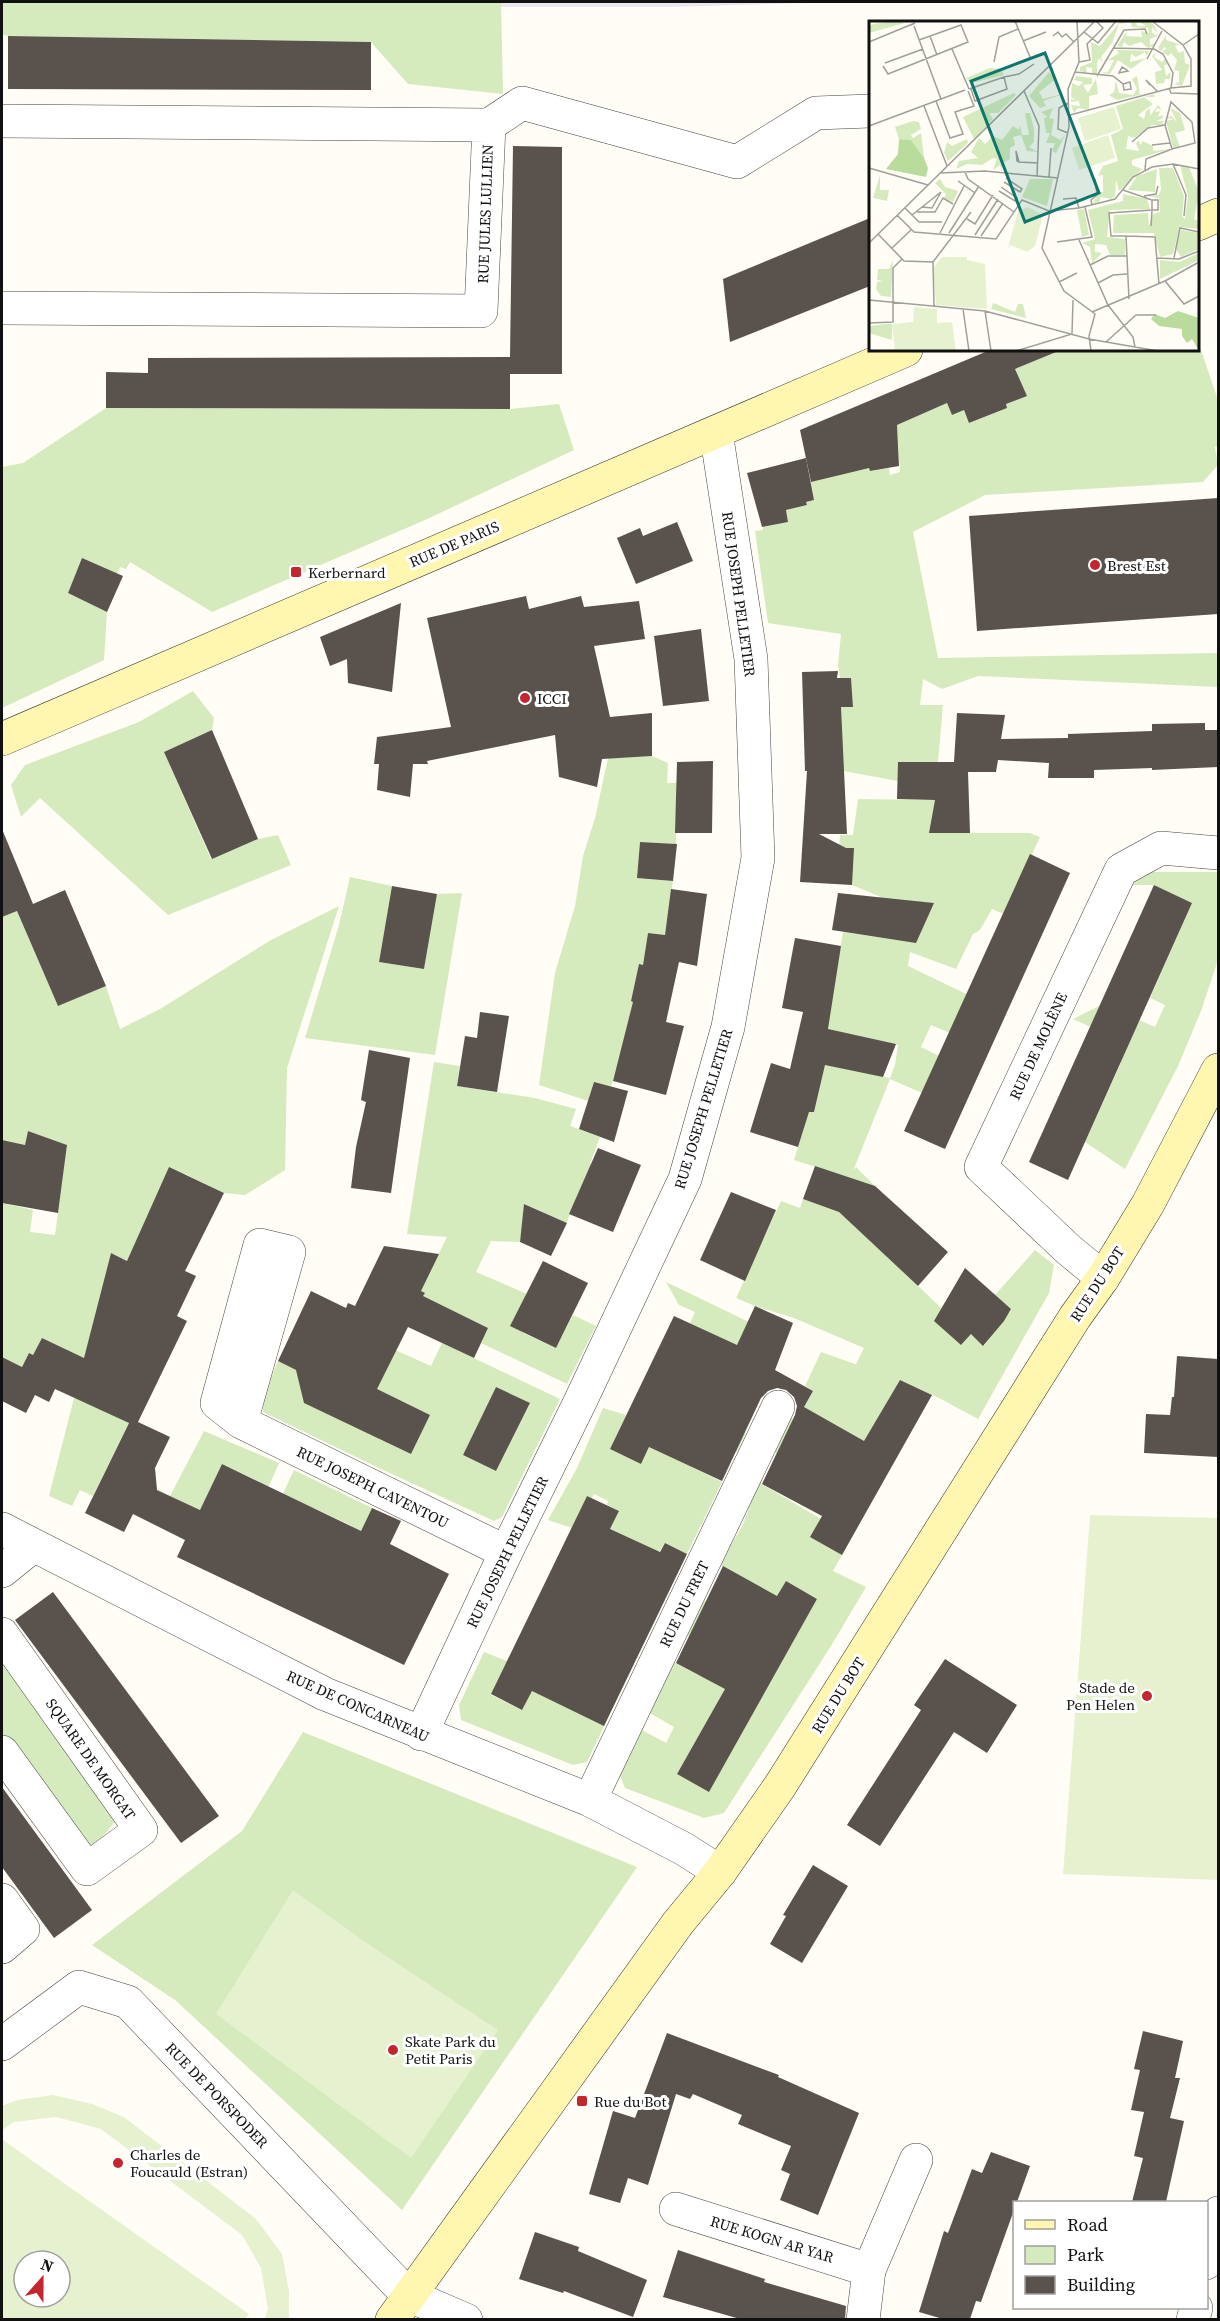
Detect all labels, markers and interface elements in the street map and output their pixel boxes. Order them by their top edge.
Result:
inset map [869,21,1199,351]
street label: RUE JULES LULLIEN [472,144,498,284]
street label: RUE JOSEPH PELLETIER [717,510,761,678]
street label: RUE DE PARIS [406,515,503,572]
place label: Brest Est [1107,555,1166,576]
marker: Brest Est [1088,558,1102,572]
place label: Kerbernard [308,562,386,583]
marker: Kerbernard [289,565,303,579]
place label: ICCI [537,688,567,709]
marker: ICCI [518,691,532,705]
street label: RUE DE MOLÈNE [1004,989,1072,1103]
street label: RUE JOSEPH PELLETIER [669,1026,737,1192]
street label: RUE DU BOT [1065,1242,1129,1326]
street label: RUE JOSEPH CAVENTOU [293,1441,453,1533]
street label: RUE JOSEPH PELLETIER [461,1472,553,1631]
street label: RUE DU FRET [654,1557,714,1651]
street label: RUE DU BOT [806,1653,870,1737]
street label: RUE DE CONCARNEAU [283,1665,433,1747]
place label: Stade de Pen Helen [1066,1677,1135,1715]
marker: Stade de Pen Helen [1140,1689,1154,1703]
street label: SQUARE DE MORGAT [41,1694,141,1824]
place label: Skate Park du Petit Paris [405,2031,496,2069]
street label: RUE DE PORSPODER [161,2037,273,2153]
marker: Skate Park du Petit Paris [386,2043,400,2057]
place label: Rue du Bot [594,2091,666,2112]
marker: Rue du Bot [575,2094,589,2108]
place label: Charles de Foucauld (Estran) [130,2144,248,2182]
marker: Charles de Foucauld (Estran) [111,2156,125,2170]
legend [1013,2201,1208,2309]
street label: RUE KOGN AR YAR [708,2210,836,2268]
text: Road [1067,2212,1108,2237]
text: Park [1067,2242,1104,2267]
north arrow [12,2249,72,2309]
text: N [38,2253,57,2277]
text: Building [1067,2272,1135,2297]

